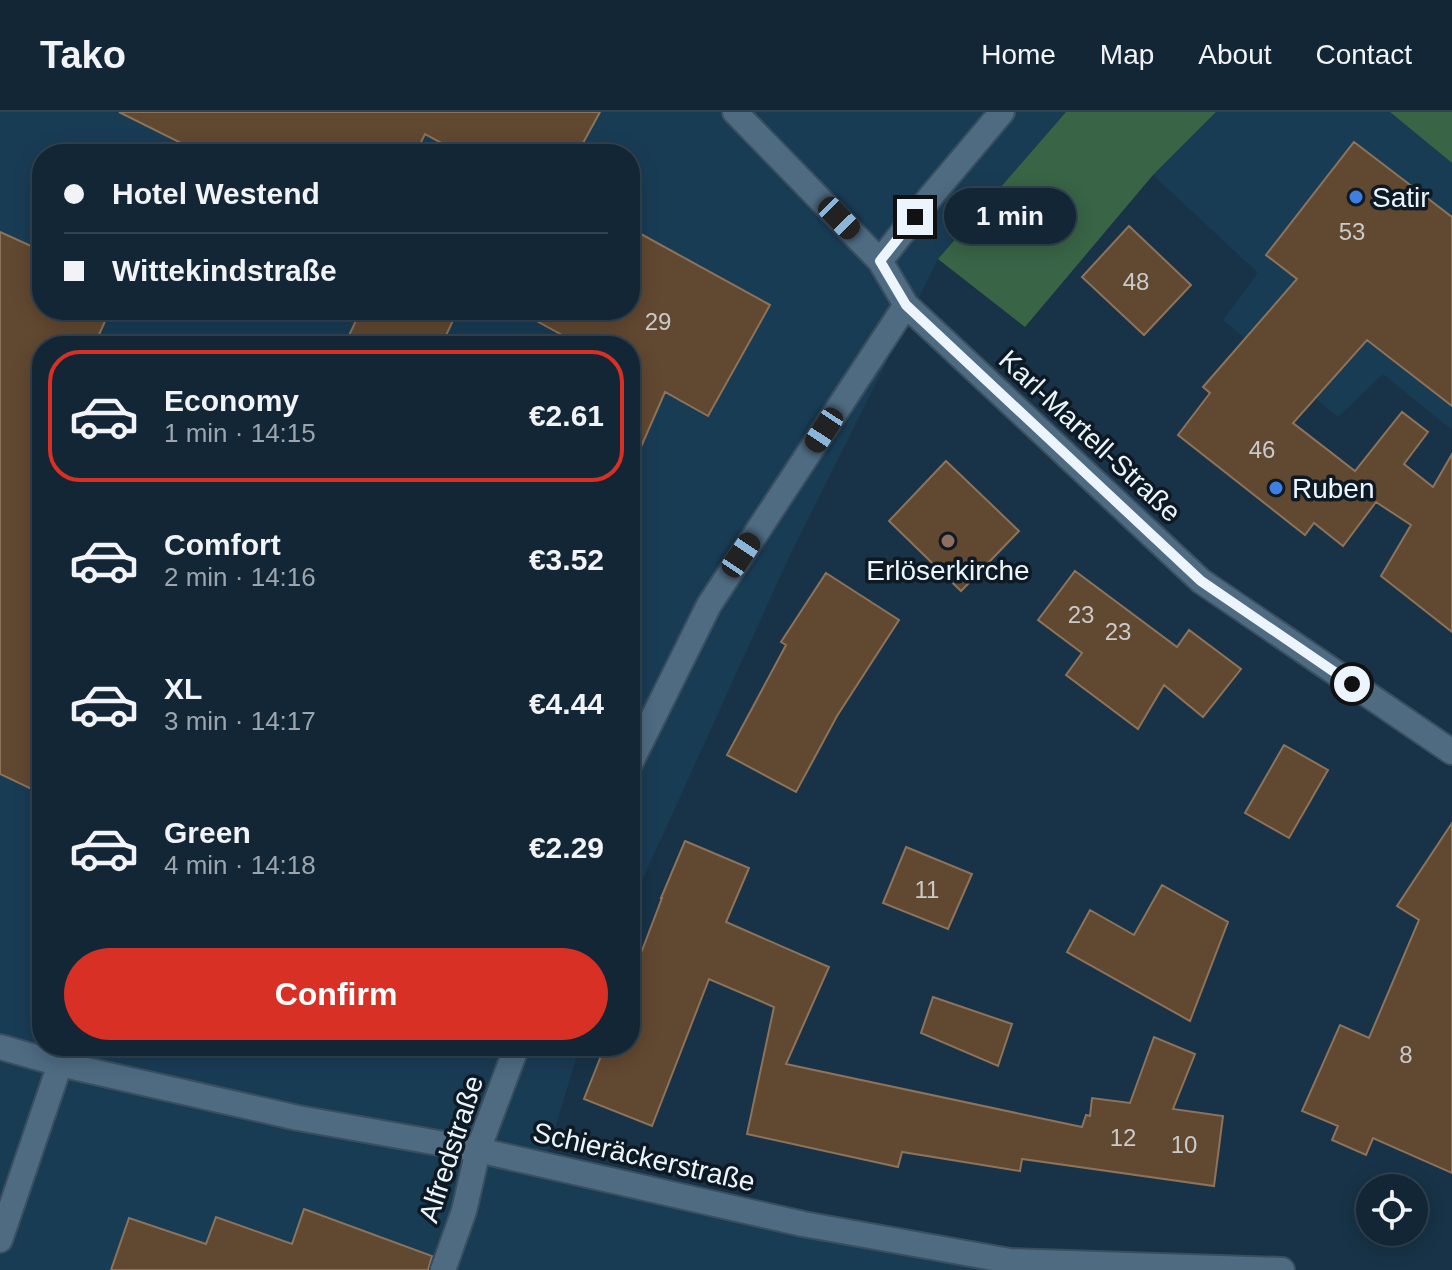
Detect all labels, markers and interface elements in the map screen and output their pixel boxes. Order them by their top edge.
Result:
text: Tako [40,34,126,76]
text: Home [981,39,1056,70]
text: Map [1100,39,1154,70]
text: About [1198,39,1272,70]
text: Contact [1316,39,1412,70]
text: Hotel Westend [112,177,320,210]
place label: Satir [1372,182,1430,213]
marker: Satir [1347,188,1365,206]
callout: 1 min [943,189,1075,245]
car [814,192,864,244]
route end [897,199,933,235]
text: 1 min [976,201,1044,231]
house number: 53 [1339,218,1365,245]
text: Wittekindstraße [112,254,337,287]
house number: 48 [1123,268,1149,295]
house number: 29 [645,308,671,335]
street label: Karl-Martell-Straße [993,344,1187,528]
icon: car [68,380,140,452]
text: Economy [164,384,299,417]
text: €2.61 [529,399,604,432]
car [801,403,847,457]
text: 1 min · 14:15 [164,418,316,448]
house number: 46 [1249,436,1275,463]
place label: Ruben [1292,473,1375,504]
marker: Ruben [1267,479,1285,497]
icon: car [68,524,140,596]
text: Comfort [164,528,281,561]
car [718,528,764,582]
marker: Erlöserkirche [939,532,957,550]
text: €3.52 [529,543,604,576]
place label: Erlöserkirche [866,555,1030,586]
text: 2 min · 14:16 [164,562,316,592]
house number: 23 [1068,601,1094,628]
house number: 23 [1105,618,1131,645]
route start [1334,666,1370,702]
icon: car [68,668,140,740]
text: XL [164,672,202,705]
text: €4.44 [529,687,604,720]
text: 3 min · 14:17 [164,706,316,736]
icon: car [68,812,140,884]
text: Green [164,816,251,849]
text: €2.29 [529,831,604,864]
text: 4 min · 14:18 [164,850,316,880]
house number: 11 [915,876,939,903]
button: Confirm [64,948,608,1040]
house number: 8 [1399,1041,1413,1068]
street label: Alfredstraße [413,1072,489,1226]
street label: Schieräckerstraße [530,1116,758,1198]
house number: 12 [1110,1124,1136,1151]
house number: 10 [1171,1131,1197,1158]
map controls [1356,1174,1428,1246]
button: locate [1356,1174,1428,1246]

